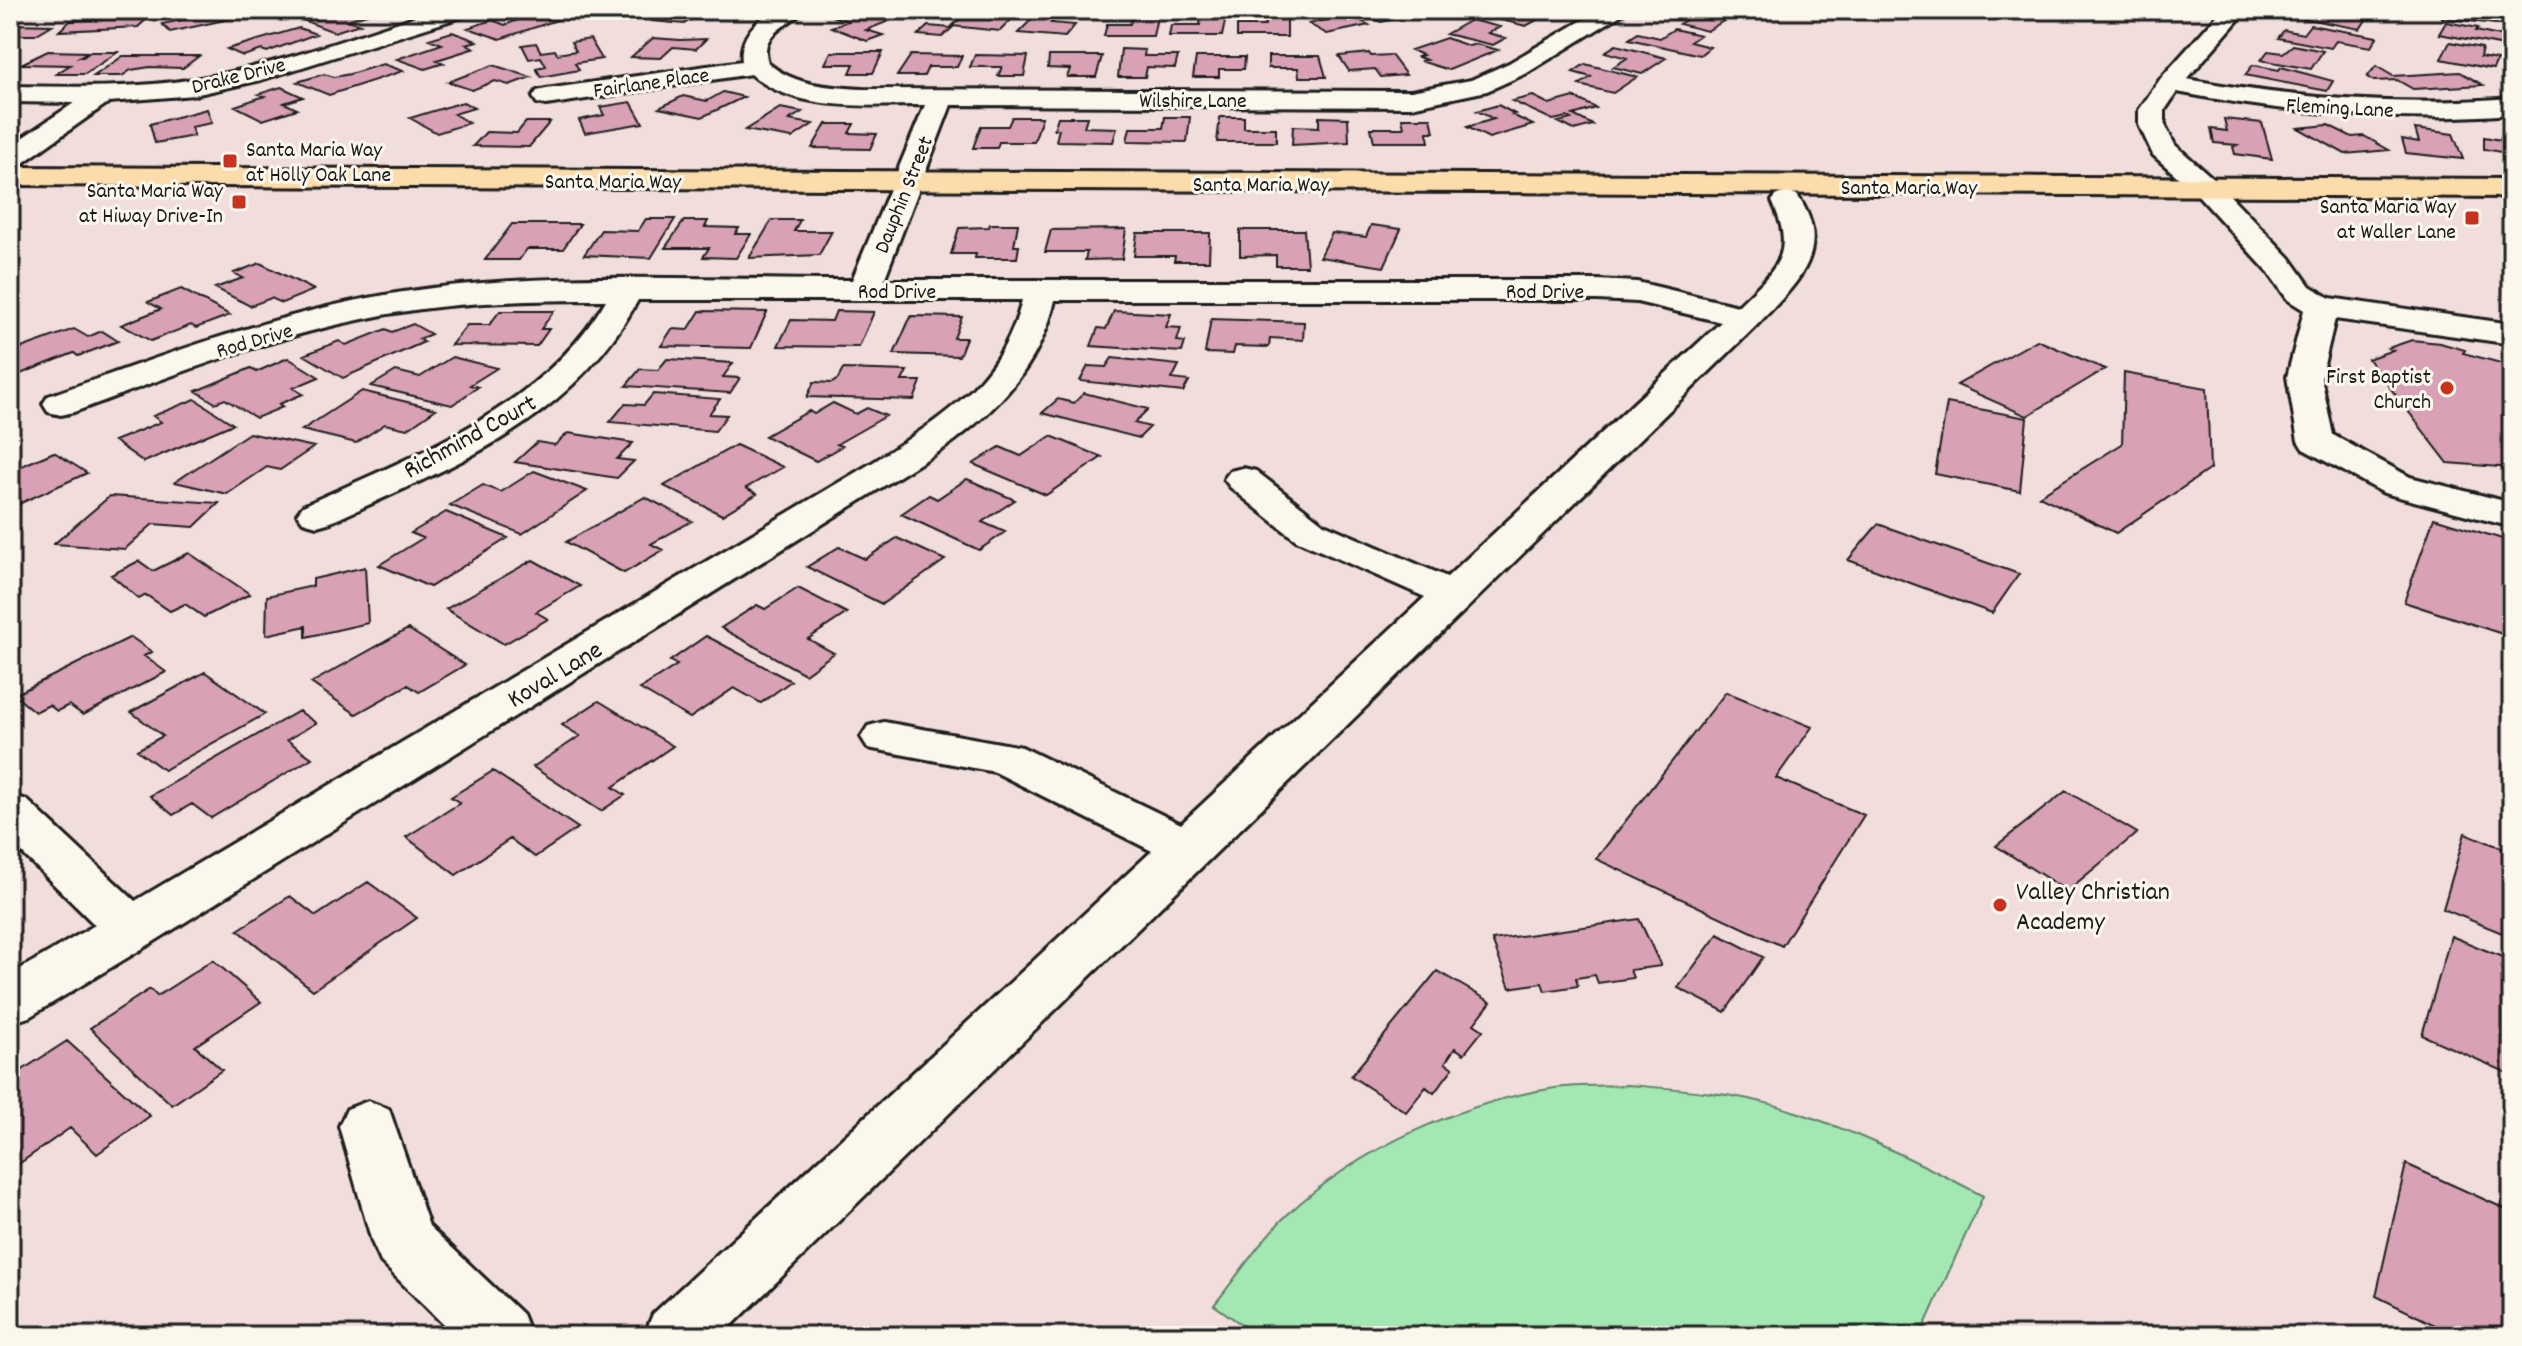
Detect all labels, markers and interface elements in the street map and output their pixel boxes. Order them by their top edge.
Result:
street label: Drake Drive [189,51,289,104]
street label: Fairlane Place [591,61,711,108]
street label: Wilshire Lane [1139,87,1247,118]
street label: Fleming Lane [2285,91,2394,128]
street label: Dauphin Street [868,132,943,259]
place label: Santa Maria Way at Holly Oak Lane [246,136,391,192]
marker: Santa Maria Way at Holly Oak Lane [221,152,239,170]
street label: Santa Maria Way [545,168,682,199]
street label: Santa Maria Way [1193,171,1330,202]
street label: Santa Maria Way [1841,174,1978,205]
place label: Santa Maria Way at Hiway Drive-In [79,177,224,233]
marker: Santa Maria Way at Hiway Drive-In [230,193,248,211]
place label: Santa Maria Way at Waller Lane [2320,193,2457,249]
marker: Santa Maria Way at Waller Lane [2463,209,2481,227]
street label: Rod Drive [858,278,936,309]
street label: Rod Drive [1506,278,1584,309]
street label: Rod Drive [213,317,297,368]
place label: First Baptist Church [2326,363,2431,419]
marker: First Baptist Church [2438,379,2456,397]
street label: Richmind Court [397,386,544,490]
street label: Koval Lane [501,633,610,719]
place label: Valley Christian Academy [2016,875,2170,942]
marker: Valley Christian Academy [1991,896,2009,914]

